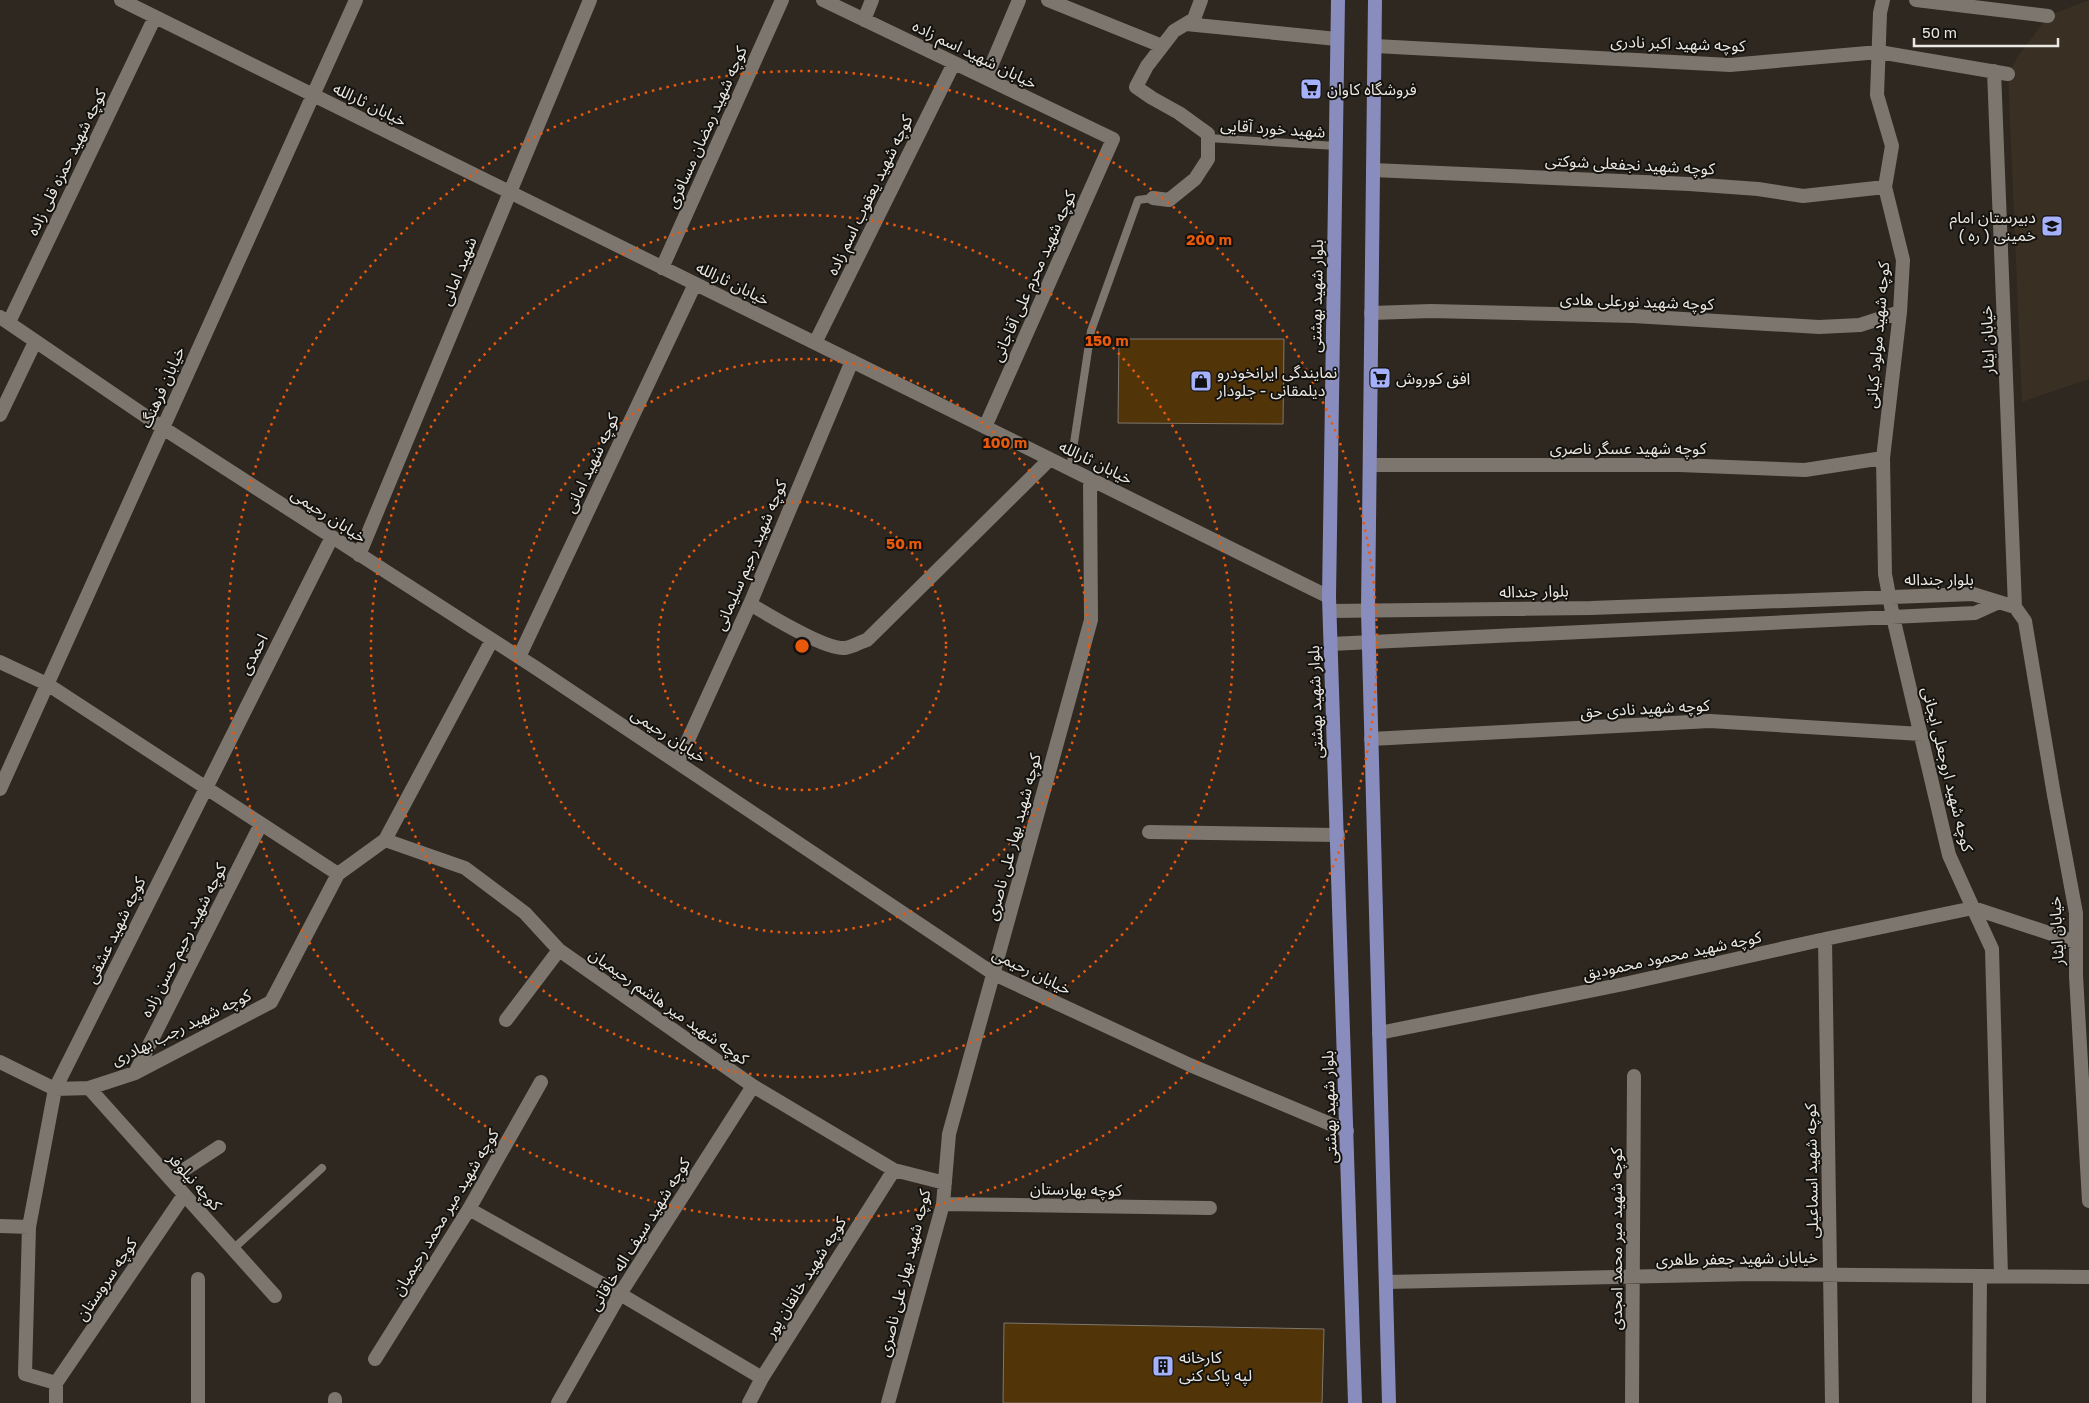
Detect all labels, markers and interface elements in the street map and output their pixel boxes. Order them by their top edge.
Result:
street label: خیابان شهید اسم زاده [908,15,1040,95]
scale bar [1914,15,2058,47]
text: 50 m [1922,23,1957,41]
street label: کوچه شهید اکبر نادری [1610,31,1746,56]
street label: کوچه شهید رمضان مسافری [661,43,752,212]
supermarket icon: فروشگاه کاوان [1299,77,1323,101]
street label: خیابان ثارالله [330,78,410,130]
place label: فروشگاه کاوان [1327,79,1417,99]
street label: کوچه شهید حمزه قلی زاده [22,85,111,239]
street label: کوچه شهید یعقوب اسم زاده [822,111,919,280]
street label: شهید خورد آقایی [1220,114,1326,142]
street label: کوچه شهید نجفعلی شوکتی [1544,150,1716,180]
street label: کوچه شهید محرم علی آقاجانی [986,187,1083,366]
place label: دبیرستان امام خمینی ( ره ) [1950,207,2036,245]
school or university icon: دبیرستان امام خمینی ( ره ) [2040,214,2064,238]
text: 200 m [1186,230,1232,248]
street label: شهید امانی [435,234,481,308]
street label: بلوار شهید بهشتی [1305,239,1327,353]
street label: خیابان ثارالله [693,257,773,309]
street label: کوچه شهید مولود کیانی [1861,260,1894,409]
street label: کوچه شهید نورعلی هادی [1560,288,1715,315]
street label: خیابان ایثار [1976,305,1998,376]
text: 150 m [1085,331,1129,349]
street label: خیابان فرهنگ [135,343,189,431]
place label: نمایندگی ایرانخودرو دیلمقانی - جلودار [1216,362,1337,400]
supermarket icon: افق کوروش [1368,366,1392,390]
place label: افق کوروش [1396,368,1470,389]
shop icon: نمایندگی ایرانخودرو دیلمقانی - جلودار [1189,369,1213,393]
street label: کوچه شهید امانی [559,410,624,516]
text: 100 m [983,433,1027,451]
street label: خیابان ثارالله [1056,436,1136,488]
street label: کوچه شهید عسگر ناصری [1550,438,1707,459]
street label: کوچه شهید رحیم سلیمانی [709,476,794,634]
street label: خیابان رحیمی [288,483,370,547]
text: 50 m [886,534,922,552]
street label: بلوار جنداله [1904,569,1974,589]
street label: بلوار جنداله [1499,580,1569,602]
street label: احمدی [234,630,272,678]
centre of rings [793,637,811,655]
street label: بلوار شهید بهشتی [1303,645,1327,759]
street label: کوچه شهید اروجعلی ایجانی [1917,685,1978,854]
street label: کوچه شهید نادی حق [1580,695,1711,722]
street label: خیابان رحیمی [628,703,710,767]
street label: کوچه شهید بهار علی ناصری [981,751,1046,923]
street label: کوچه شهید رحیم حسن زاده [135,859,233,1022]
street label: کوچه شهید عشقی [81,873,150,987]
street label: خیابان ایثار [2044,896,2068,967]
street label: کوچه شهید محمود محمودیق [1581,926,1764,985]
street label: کوچه شهید میر هاشم رحیمیان [584,943,753,1071]
street label: خیابان رحیمی [989,943,1075,999]
street label: کوچه شهید رجب بهادری [108,984,255,1071]
street label: بلوار شهید بهشتی [1317,1050,1341,1164]
street label: کوچه شهید اسماعیلی [1800,1103,1823,1239]
street label: کوچه شهید میر محمد رحیمیان [387,1125,504,1300]
street label: کوچه نیلوفر [162,1147,227,1215]
street label: کوچه شهید میر محمد امجدی [1606,1147,1627,1330]
street label: کوچه شهید سیف اله خاقانی [584,1154,695,1315]
street label: کوچه بهارستان [1030,1178,1123,1201]
street label: کوچه شهید بهار علی ناصری [873,1187,936,1359]
street label: کوچه شهید خانقان پور [759,1213,851,1343]
street label: کوچه سروستان [71,1233,142,1325]
street label: خیابان شهید جعفر طاهری [1656,1247,1818,1269]
place label: کارخانه لپه پاک کنی [1179,1347,1252,1386]
building icon: کارخانه لپه پاک کنی [1151,1354,1175,1378]

